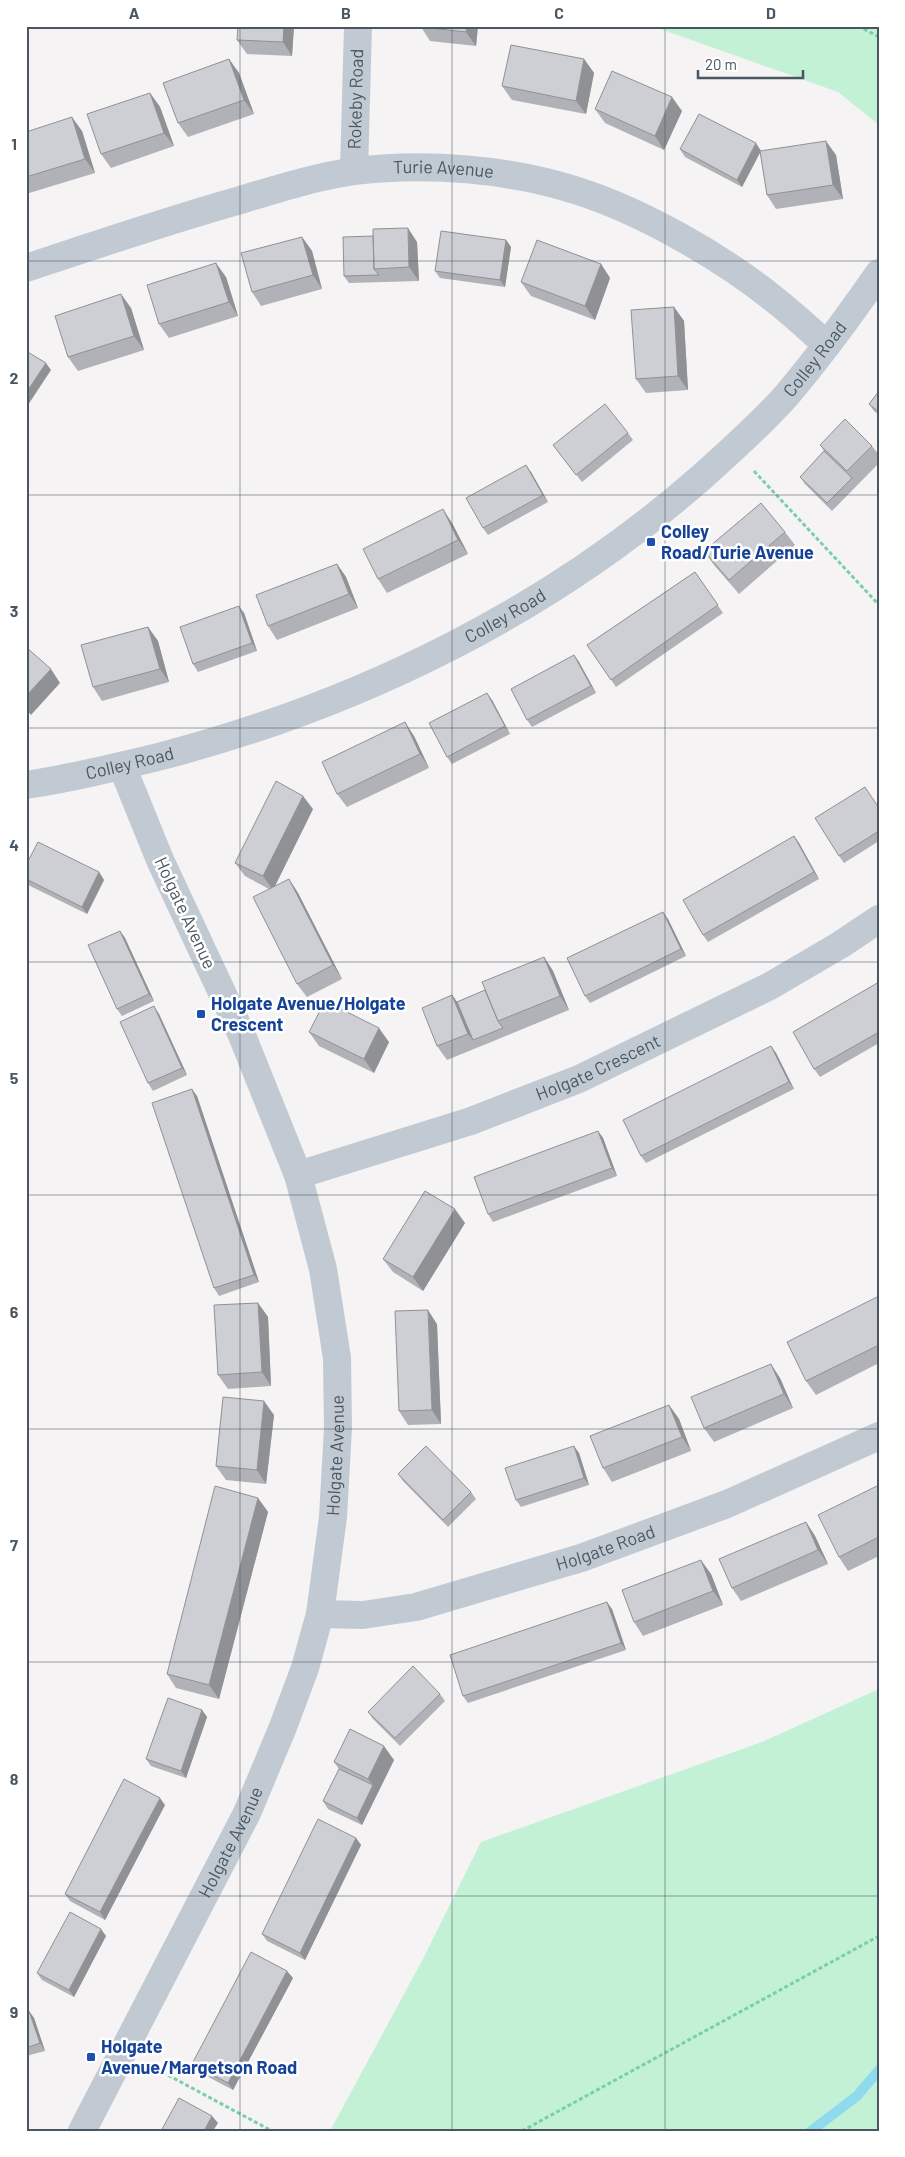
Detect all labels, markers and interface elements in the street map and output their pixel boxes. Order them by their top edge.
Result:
text: A [129,3,140,22]
text: B [341,3,351,22]
text: C [554,3,564,22]
text: D [766,3,776,22]
street label: Rokeby Road [343,48,367,150]
scale bar [698,48,802,80]
text: 20 m [705,55,737,73]
text: 1 [11,134,17,153]
street label: Turie Avenue [393,155,495,182]
street label: Colley Road [778,317,851,401]
text: 2 [10,368,19,387]
place label: Colley Road/Turie Avenue [661,520,814,563]
marker: Colley Road/Turie Avenue [645,536,657,548]
street label: Colley Road [461,583,550,647]
text: 3 [10,601,18,620]
street label: Colley Road [83,741,176,784]
text: 4 [9,835,19,854]
street label: Holgate Avenue [150,853,221,972]
place label: Holgate Avenue/Holgate Crescent [211,992,406,1035]
marker: Holgate Avenue/Holgate Crescent [195,1008,207,1020]
street label: Holgate Crescent [532,1029,664,1105]
text: 5 [10,1068,19,1087]
text: 6 [10,1302,19,1321]
street label: Holgate Avenue [321,1395,348,1517]
street label: Holgate Road [553,1520,658,1575]
text: 7 [10,1535,18,1554]
text: 8 [10,1769,19,1788]
street label: Holgate Avenue [193,1783,267,1901]
text: 9 [10,2002,18,2021]
place label: Holgate Avenue/Margetson Road [101,2035,297,2078]
marker: Holgate Avenue/Margetson Road [85,2051,97,2063]

